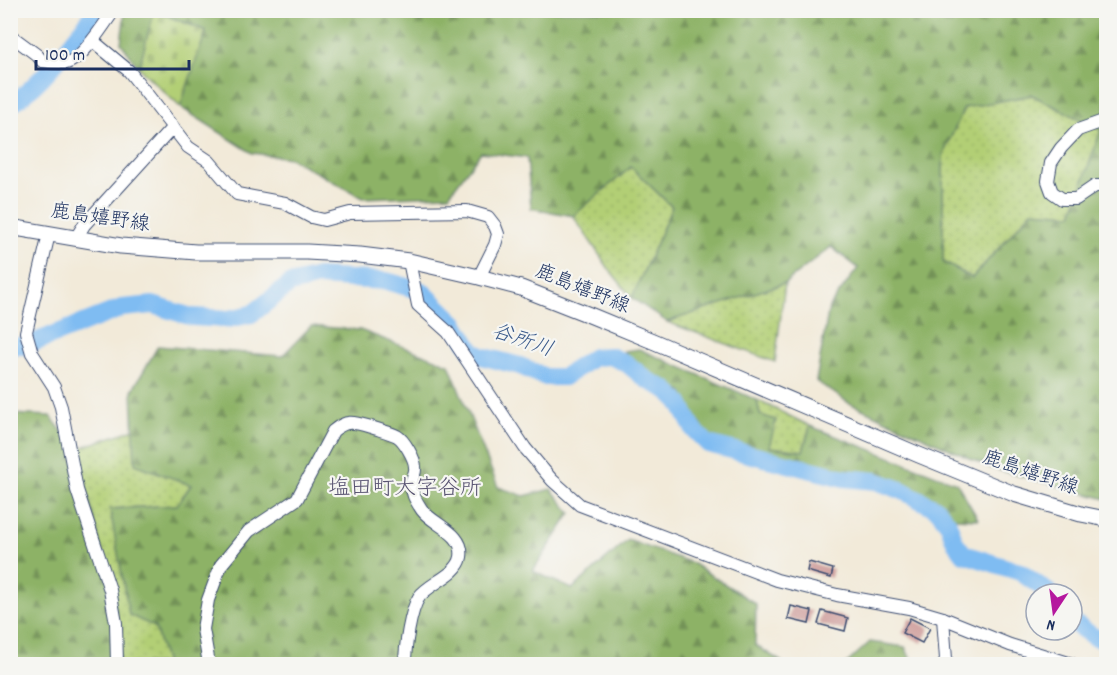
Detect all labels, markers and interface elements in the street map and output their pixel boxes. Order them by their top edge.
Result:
scale bar [36,33,189,71]
text: 100 m [45,44,85,69]
street label: 鹿島嬉野線 [49,198,151,240]
street label: 鹿島嬉野線 [530,258,634,322]
water label: 谷所川 [487,318,557,366]
street label: 鹿島嬉野線 [978,444,1082,504]
district label: 塩田町大字谷所 [328,474,482,505]
north arrow [1024,582,1084,642]
text: N [1045,612,1058,636]

